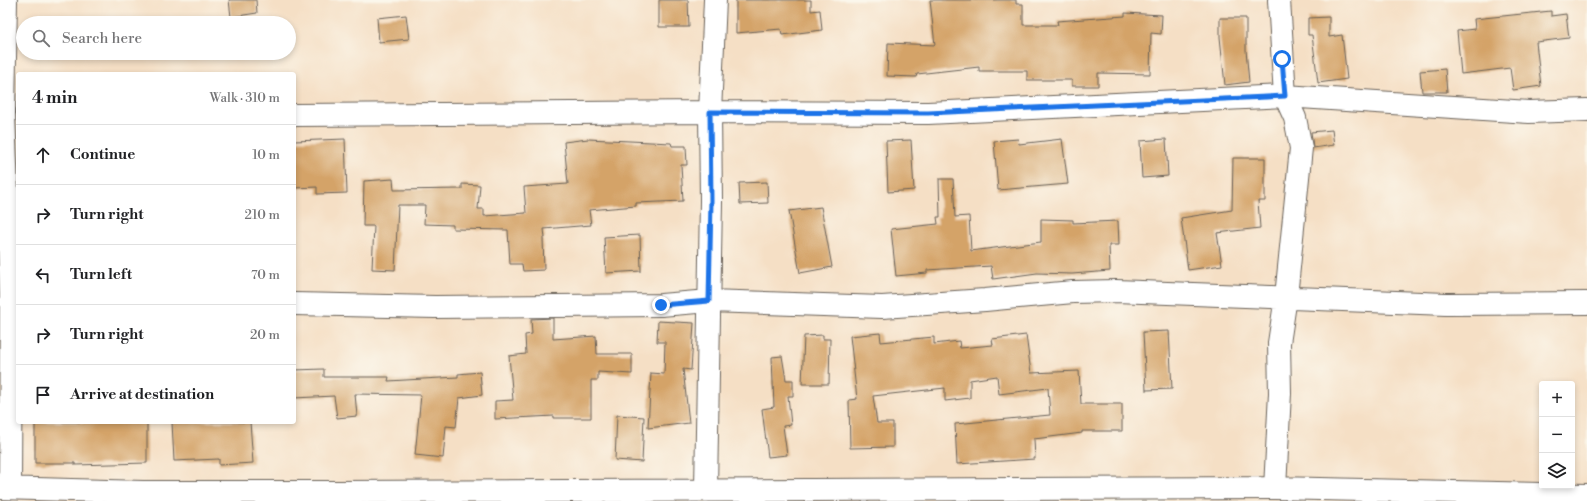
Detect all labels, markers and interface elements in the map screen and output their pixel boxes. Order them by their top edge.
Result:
search box [16,16,296,60]
icon: search [30,27,52,49]
text: Search here [62,29,142,48]
route start [1273,50,1291,68]
text: 4 min [32,87,77,109]
text: Walk · 310 m [210,90,280,106]
icon: ahead [32,144,54,166]
text: Continue [70,145,135,164]
text: 10 m [252,147,280,163]
icon: right [32,204,54,226]
text: Turn right [70,205,144,224]
text: 210 m [245,207,280,223]
icon: left [32,264,54,286]
text: Turn left [70,265,132,284]
text: 70 m [251,267,280,283]
route end [652,296,670,314]
icon: right [32,324,54,346]
text: Turn right [70,325,144,344]
text: 20 m [250,327,280,343]
map controls [1539,381,1575,489]
button: + [1539,381,1575,417]
icon: arrive [32,384,54,406]
text: Arrive at destination [70,385,214,404]
button: − [1539,417,1575,453]
button: layers [1539,453,1575,489]

